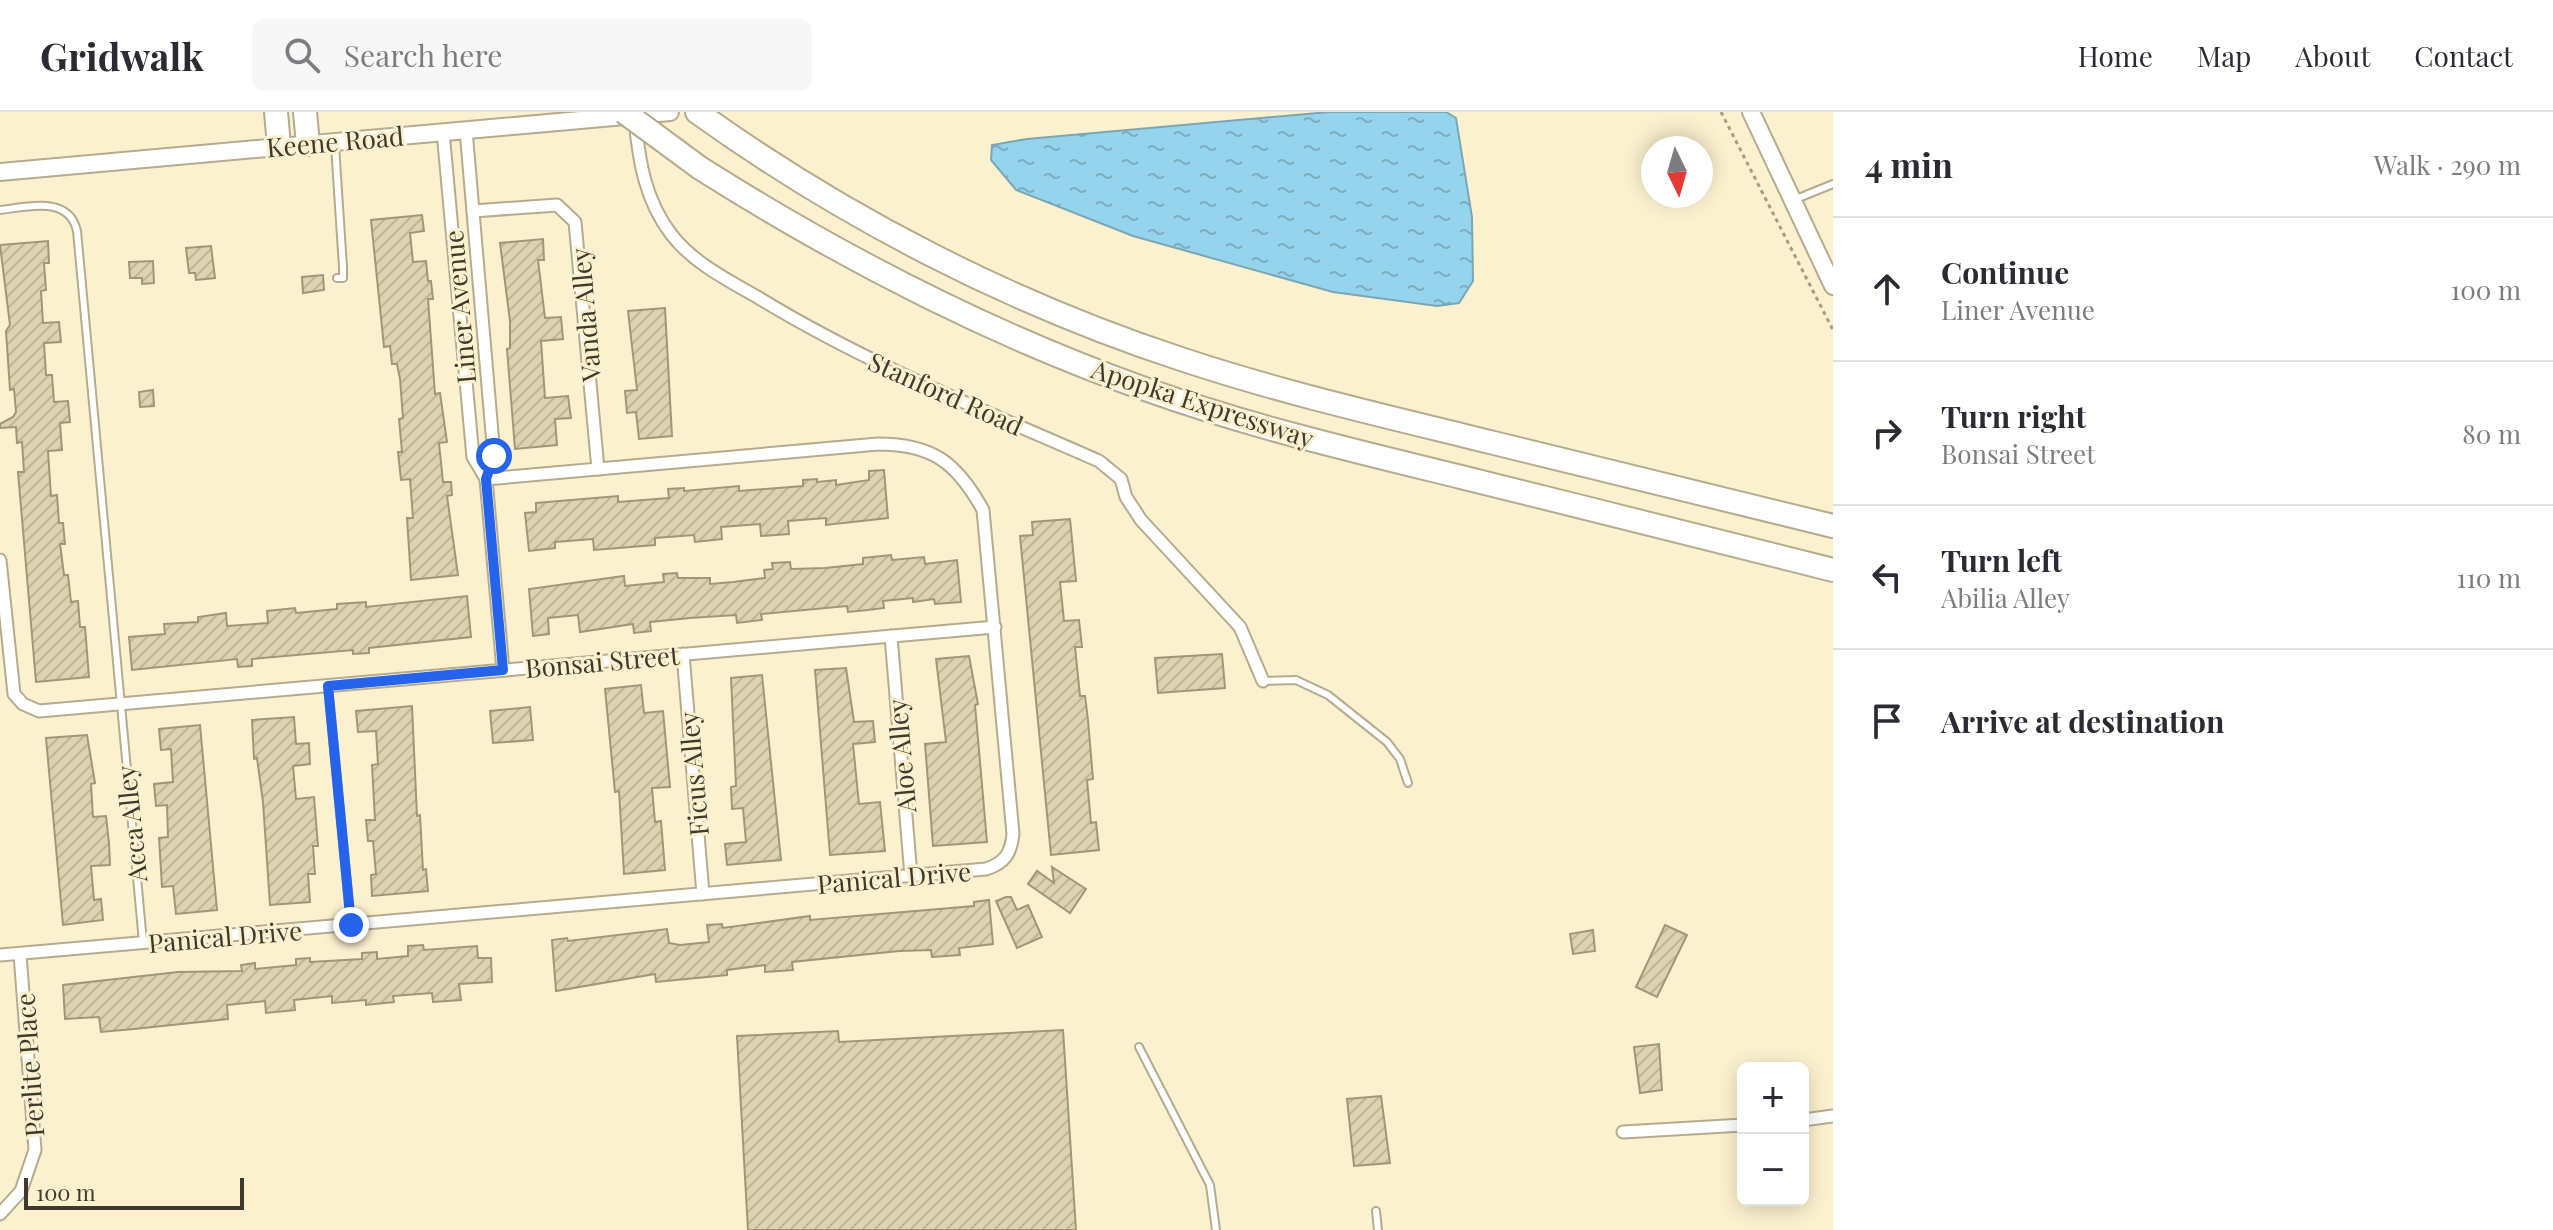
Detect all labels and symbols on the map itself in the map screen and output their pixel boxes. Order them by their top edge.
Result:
street label: Keene Road [265,118,405,164]
north arrow [1641,136,1713,208]
street label: Liner Avenue [435,229,483,385]
street label: Vanda Alley [562,247,608,384]
street label: Stanford Road [863,343,1029,443]
street label: Apopka Expressway [1086,350,1319,455]
route start [476,438,512,474]
street label: Bonsai Street [524,637,681,685]
street label: Aloe Alley [879,698,923,815]
street label: Ficus Alley [670,711,716,837]
street label: Acca Alley [107,764,155,885]
street label: Panical Drive [816,853,972,901]
route end [333,907,369,943]
street label: Panical Drive [147,912,303,960]
street label: Perlite Place [7,992,51,1138]
scale bar [24,1174,244,1210]

